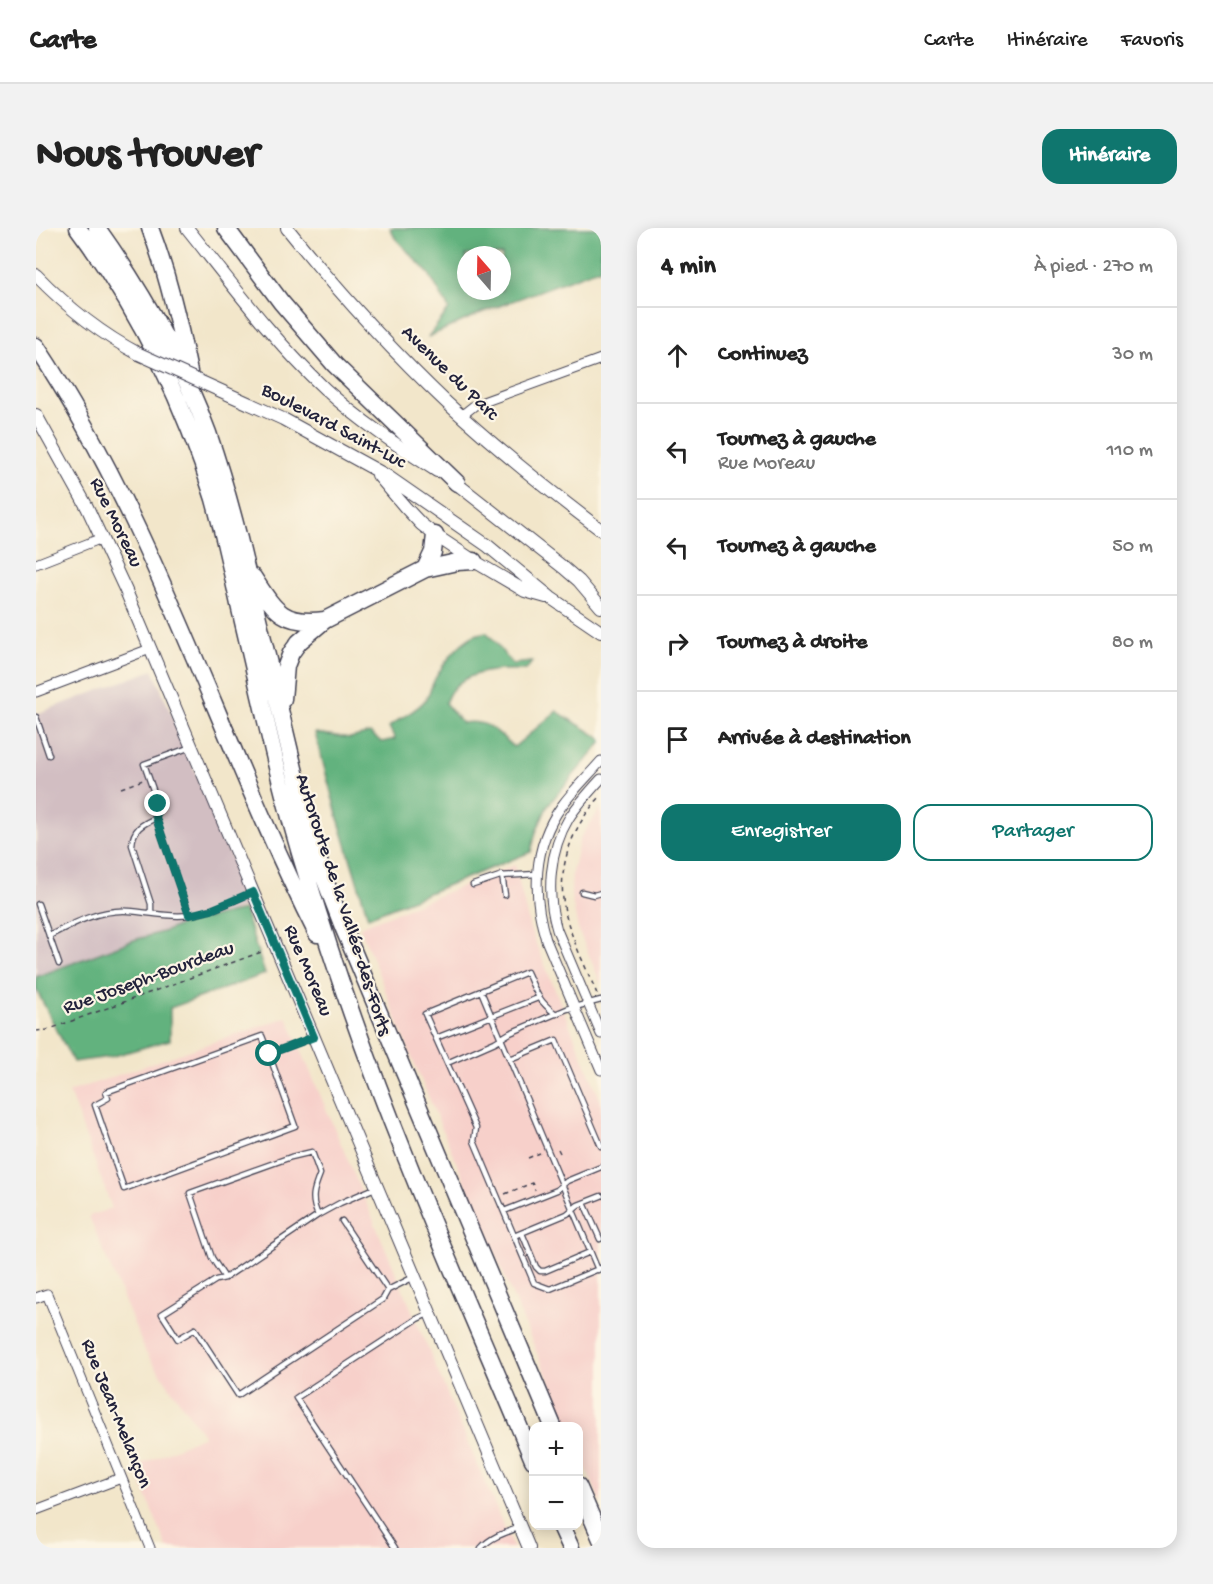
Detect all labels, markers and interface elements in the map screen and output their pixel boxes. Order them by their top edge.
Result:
text: Carte [30,25,97,58]
text: Carte [924,29,974,54]
text: Itinéraire [1007,29,1088,54]
text: Favoris [1121,29,1183,54]
button: Itinéraire [1042,129,1177,184]
text: Nous trouver [36,132,259,181]
north arrow [457,246,511,300]
text: 4 min [661,252,716,283]
text: À pied · 270 m [1034,256,1153,279]
street label: Avenue du Parc [395,322,503,427]
icon: ahead [661,339,694,372]
text: Continuez [718,342,807,368]
text: 30 m [1112,344,1153,367]
street label: Boulevard Saint-Luc [256,379,410,475]
text: Tournez à gauche [718,427,876,453]
icon: left [661,435,694,468]
text: 110 m [1107,440,1153,463]
text: Rue Moreau [718,453,815,476]
street label: Rue Moreau [83,474,147,572]
icon: left [661,531,694,564]
text: Tournez à gauche [718,534,876,560]
text: 50 m [1112,536,1153,559]
icon: right [661,627,694,660]
text: Tournez à droite [718,630,867,656]
text: 80 m [1112,632,1153,655]
icon: arrive [661,723,694,756]
text: Arrivée à destination [718,726,911,752]
street label: Autoroute de la Vallée-des-Forts [289,771,395,1039]
route end [144,790,170,816]
button: Enregistrer [661,804,901,861]
button: Partager [913,804,1153,861]
street label: Rue Moreau [277,922,337,1021]
street label: Rue Joseph-Bourdeau [60,937,238,1021]
route start [255,1040,281,1066]
street label: Rue Jean-Melançon [75,1336,156,1492]
map controls [529,1422,583,1530]
button: + [529,1422,583,1476]
button: − [529,1476,583,1530]

